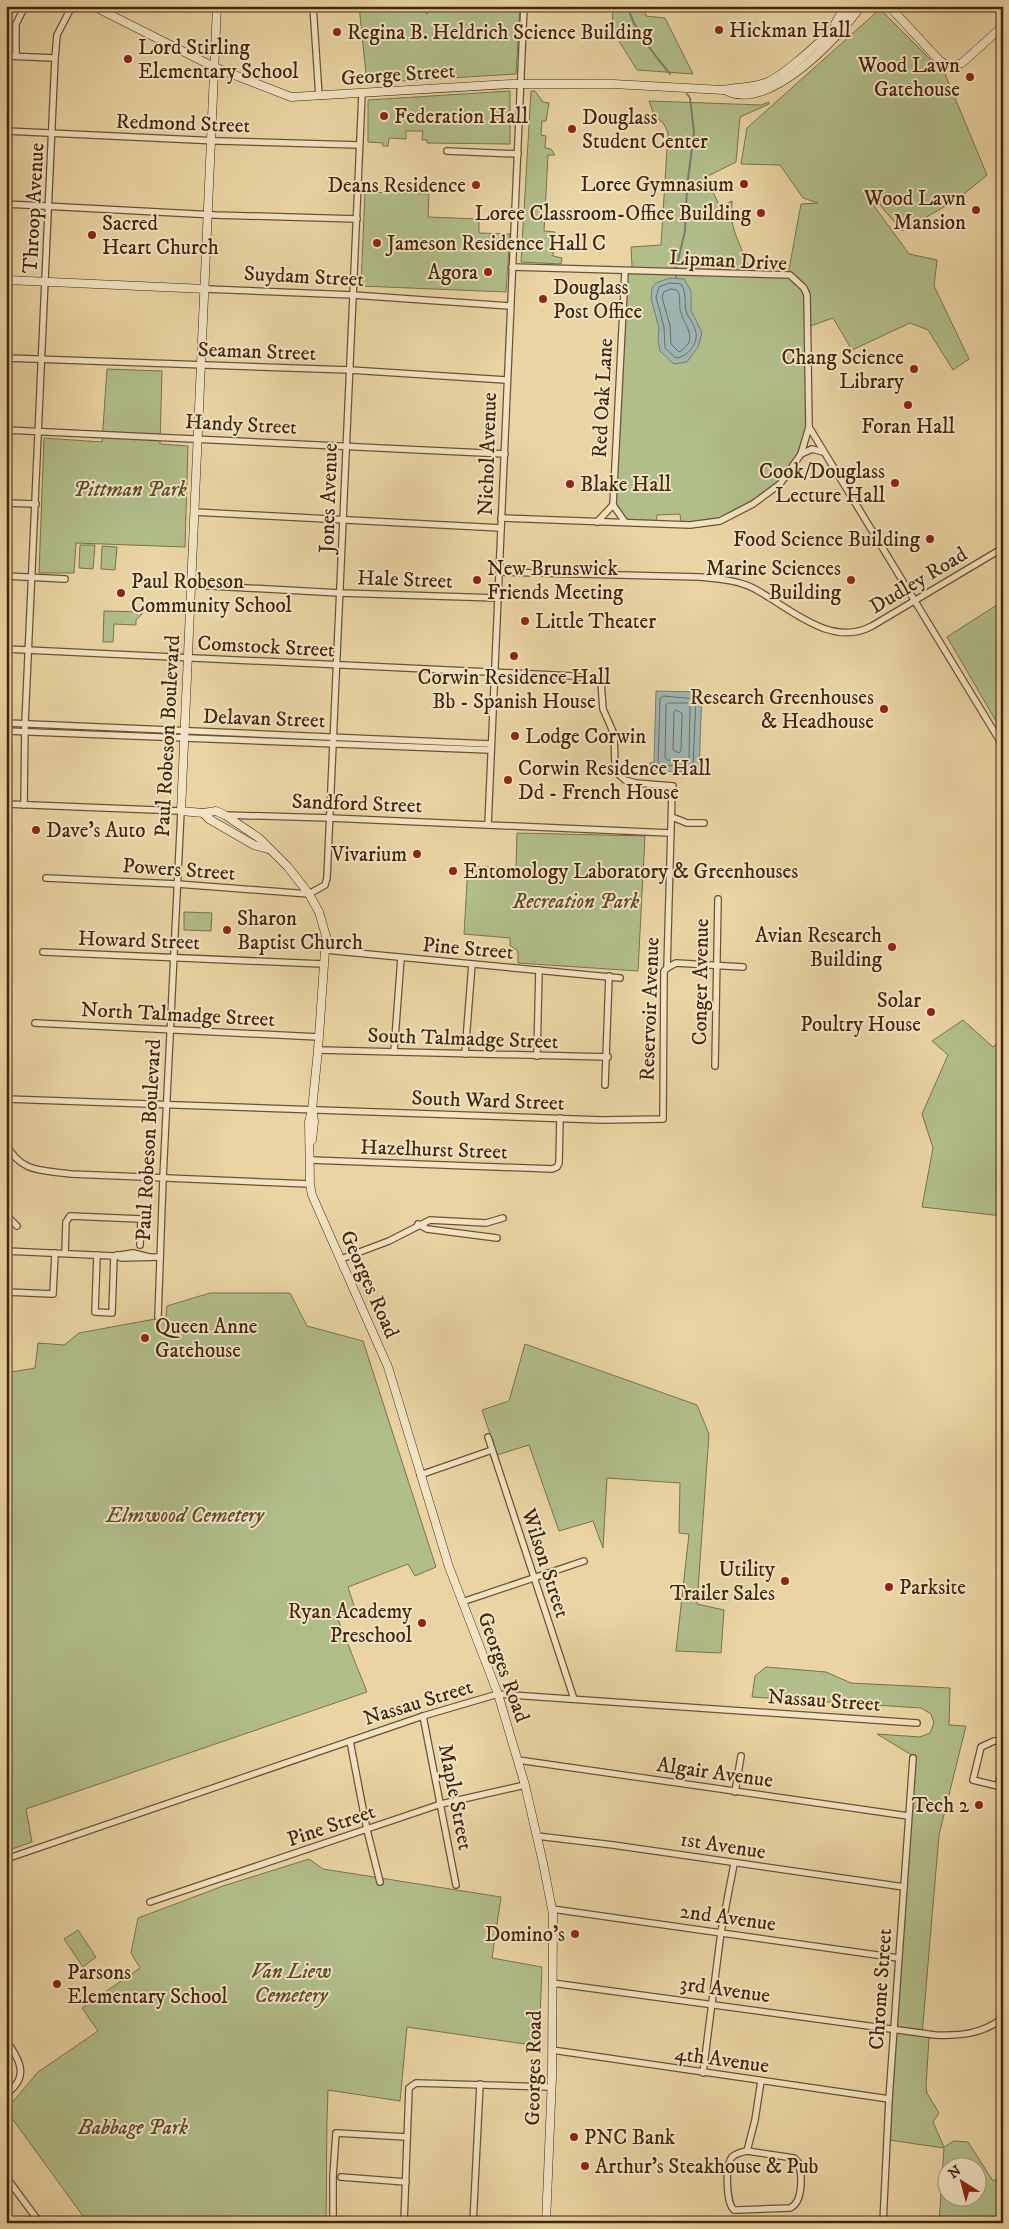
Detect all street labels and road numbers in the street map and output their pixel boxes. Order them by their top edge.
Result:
street label: George Street [340,58,456,92]
street label: Redmond Street [115,109,251,139]
street label: Throop Avenue [18,142,50,274]
street label: Lipman Drive [668,245,788,277]
street label: Suydam Street [243,261,365,293]
street label: Seaman Street [197,337,317,367]
street label: Red Oak Lane [587,337,619,459]
street label: Nichol Avenue [473,392,503,516]
street label: Handy Street [184,409,298,441]
street label: Jones Avenue [314,442,344,555]
street label: Dudley Road [865,541,972,620]
street label: Hale Street [357,565,453,595]
street label: Comstock Street [197,630,336,664]
street label: Paul Robeson Boulevard [150,634,186,838]
street label: Delavan Street [202,704,326,734]
street label: Sandford Street [291,789,423,819]
street label: Powers Street [122,853,237,887]
street label: Conger Avenue [687,918,715,1046]
street label: Howard Street [77,926,201,956]
street label: Pine Street [421,932,515,966]
street label: Reservoir Avenue [634,936,666,1081]
street label: North Talmadge Street [80,997,276,1033]
street label: South Talmadge Street [367,1023,559,1055]
street label: Paul Robeson Boulevard [131,1038,167,1242]
street label: South Ward Street [411,1085,565,1117]
street label: Hazelhurst Street [360,1134,508,1166]
street label: Georges Road [334,1226,405,1343]
street label: Wilson Street [515,1504,575,1621]
street label: Georges Road [471,1609,535,1726]
street label: Nassau Street [360,1674,476,1732]
street label: Nassau Street [767,1684,881,1718]
street label: Maple Street [432,1742,478,1853]
street label: Algair Avenue [655,1752,775,1794]
street label: Pine Street [284,1799,379,1853]
street label: 1st Avenue [678,1826,768,1866]
street label: 2nd Avenue [678,1898,778,1938]
street label: Chrome Street [864,1927,898,2051]
street label: 3rd Avenue [678,1971,772,2009]
street label: Georges Road [520,2010,548,2126]
street label: 4th Avenue [673,2041,771,2080]

